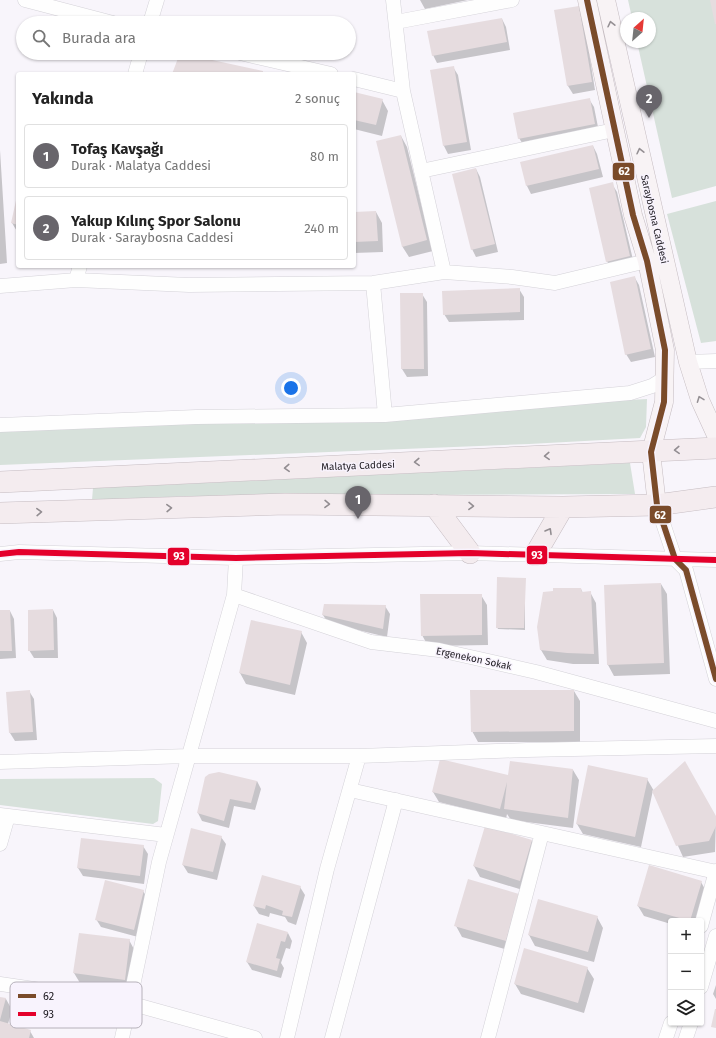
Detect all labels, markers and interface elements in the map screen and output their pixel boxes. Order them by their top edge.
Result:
north arrow [620,12,656,48]
search box [16,16,356,60]
one-way arrow [607,21,615,27]
icon: search [30,27,52,49]
text: Burada ara [62,29,136,47]
pin: 2 [636,85,662,118]
text: Yakında [32,88,93,109]
text: 2 sonuç [295,91,340,106]
text: Tofaş Kavşağı [71,140,163,158]
one-way arrow [636,148,644,154]
text: 1 [43,149,49,164]
text: 80 m [310,149,339,164]
text: Durak · Malatya Caddesi [71,158,211,173]
line badge: 62 [612,162,635,181]
text: 62 [618,165,630,178]
street label: Saraybosna Caddesi [638,173,671,265]
text: Yakup Kılınç Spor Salonu [71,212,241,230]
text: 2 [43,221,49,236]
text: 240 m [304,221,339,236]
text: Durak · Saraybosna Caddesi [71,230,233,245]
your location [281,378,301,398]
one-way arrow [697,396,705,403]
one-way arrow [674,446,680,455]
one-way arrow [544,452,550,461]
street label: Malatya Caddesi [321,458,395,473]
one-way arrow [414,458,420,467]
one-way arrow [284,464,290,472]
pin: 1 [345,486,371,519]
one-way arrow [324,500,330,508]
one-way arrow [468,502,474,510]
one-way arrow [166,503,172,512]
line badge: 62 [649,505,672,524]
one-way arrow [36,507,42,516]
text: 62 [654,509,666,522]
one-way arrow [544,528,551,535]
line badge: 93 [526,545,548,565]
line badge: 93 [167,547,190,566]
text: 93 [531,549,543,562]
text: 93 [173,550,185,563]
street label: Ergenekon Sokak [435,645,514,673]
map controls [668,918,704,1026]
button: + [668,918,704,954]
button: − [668,954,704,990]
legend [10,982,142,1028]
text: 62 [43,990,54,1003]
button: layers [668,990,704,1026]
text: 93 [43,1008,54,1021]

